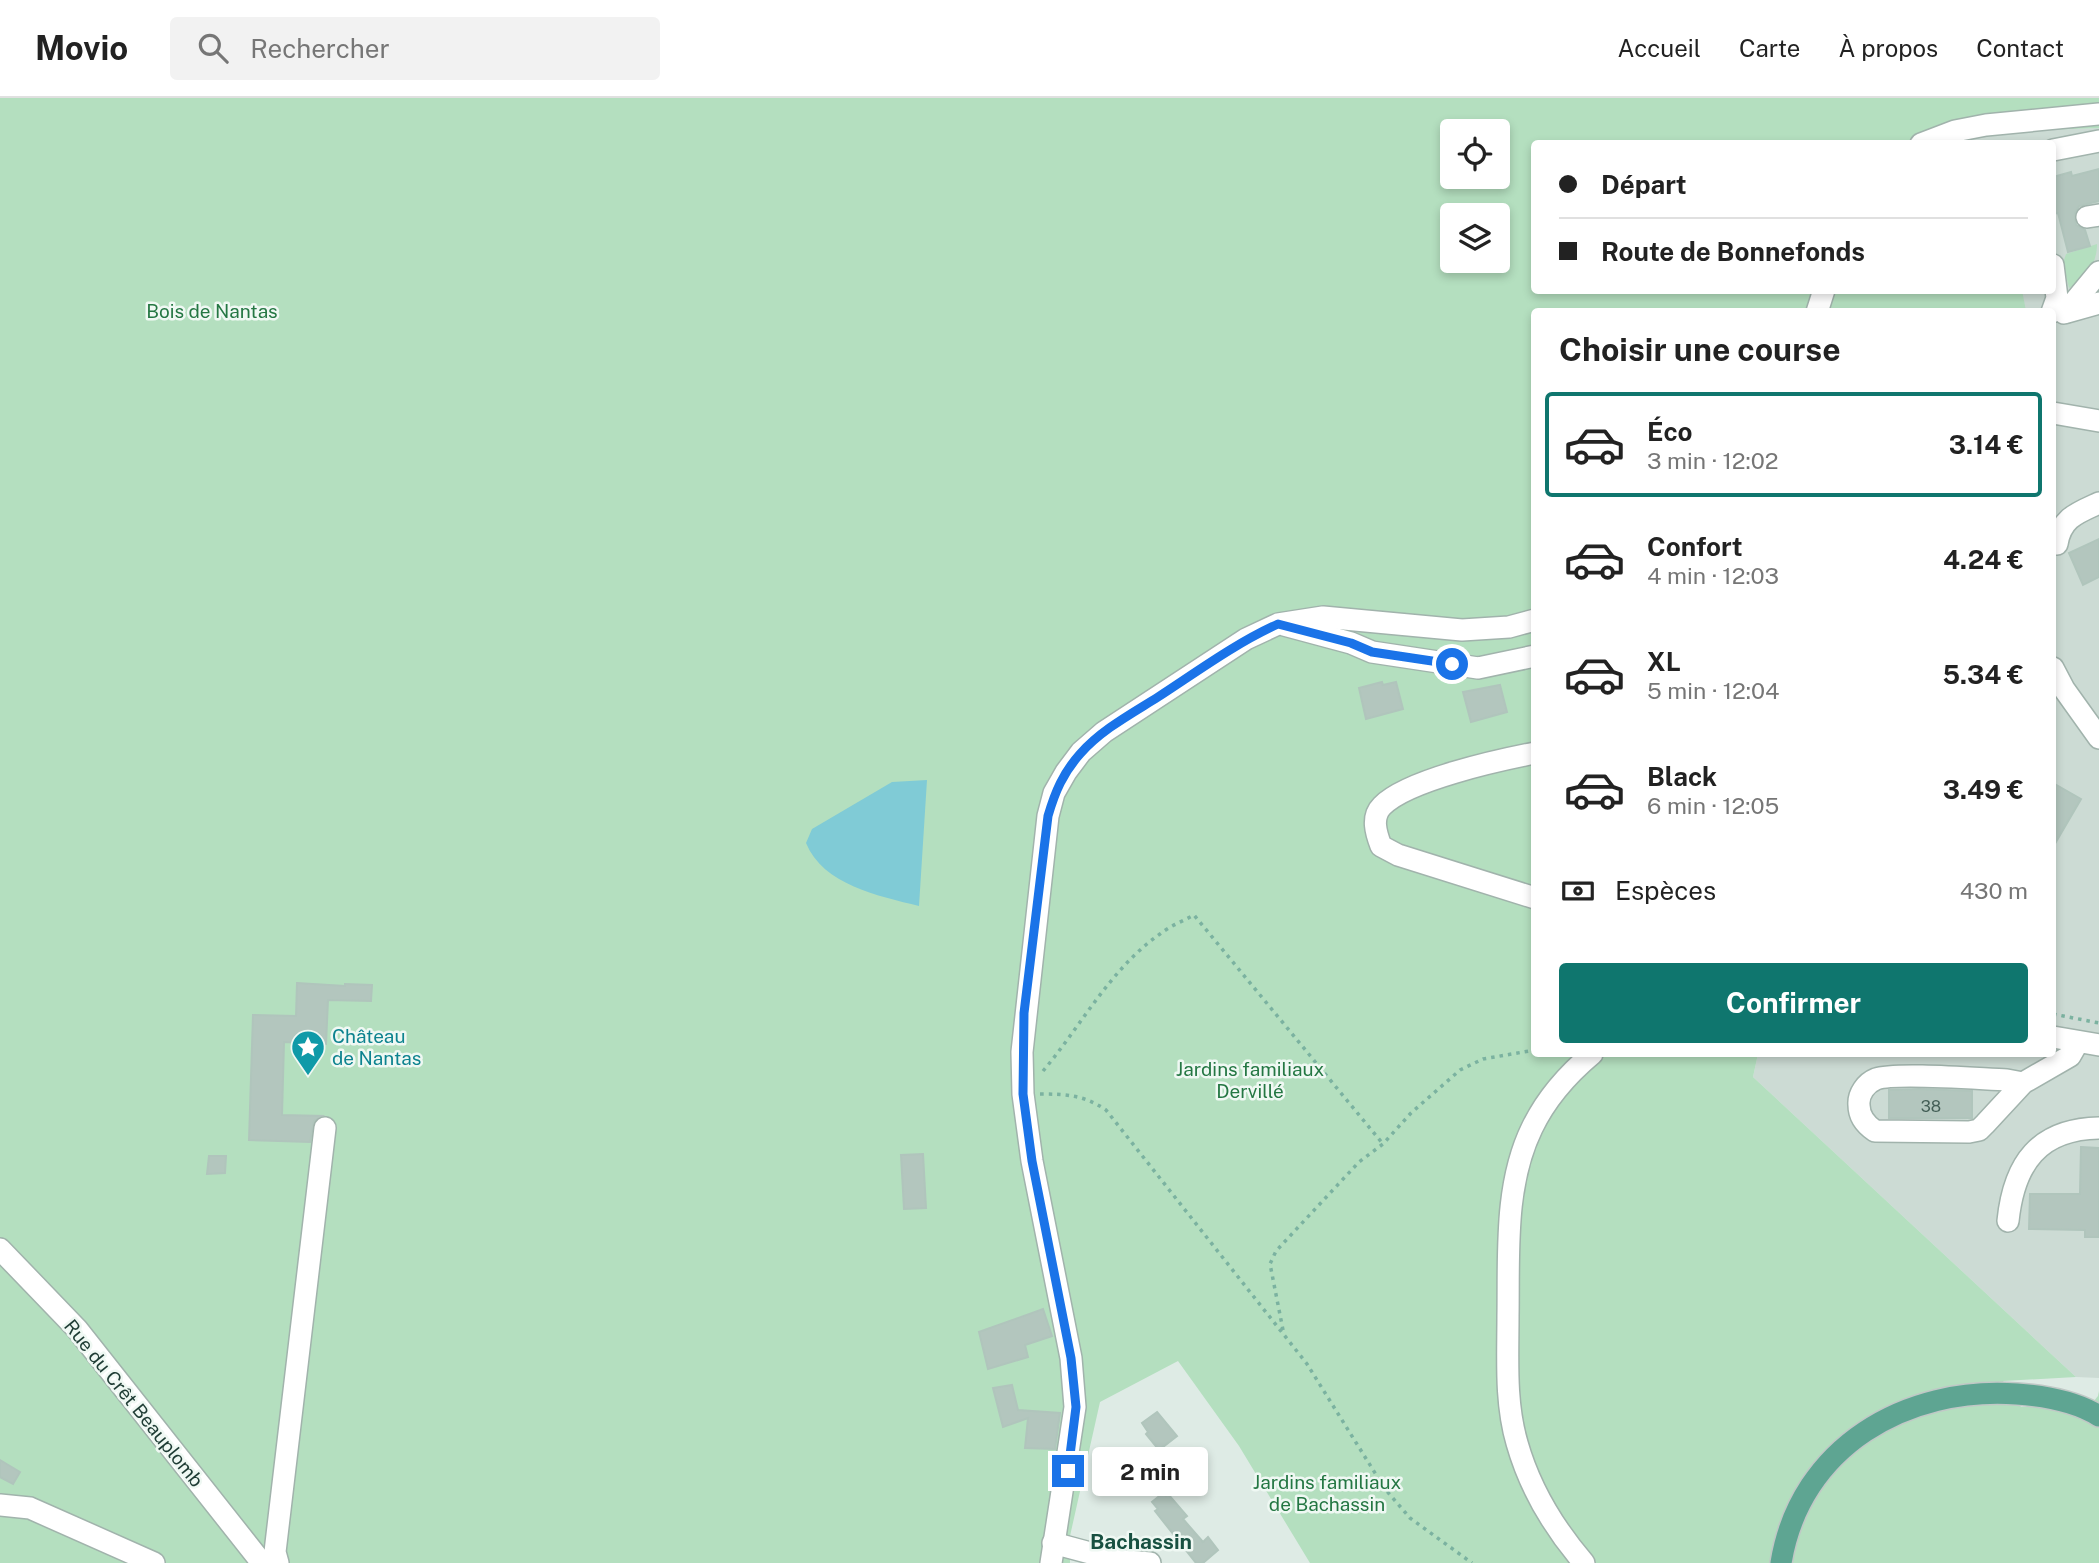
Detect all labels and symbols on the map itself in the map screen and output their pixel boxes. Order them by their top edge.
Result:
park label: Bois de Nantas [146,300,278,322]
route start [1436,648,1468,680]
place label: Château de Nantas [332,1025,421,1069]
place icon: Château de Nantas [289,1028,327,1077]
park label: Jardins familiaux Dervillé [1176,1058,1325,1102]
house number: 38 [1921,1097,1941,1116]
street label: Rue du Crêt Beauplomb [60,1315,208,1491]
callout: 2 min [1092,1446,1208,1496]
route end [1052,1455,1084,1487]
park label: Jardins familiaux de Bachassin [1253,1471,1402,1515]
district label: Bachassin [1090,1529,1192,1554]

